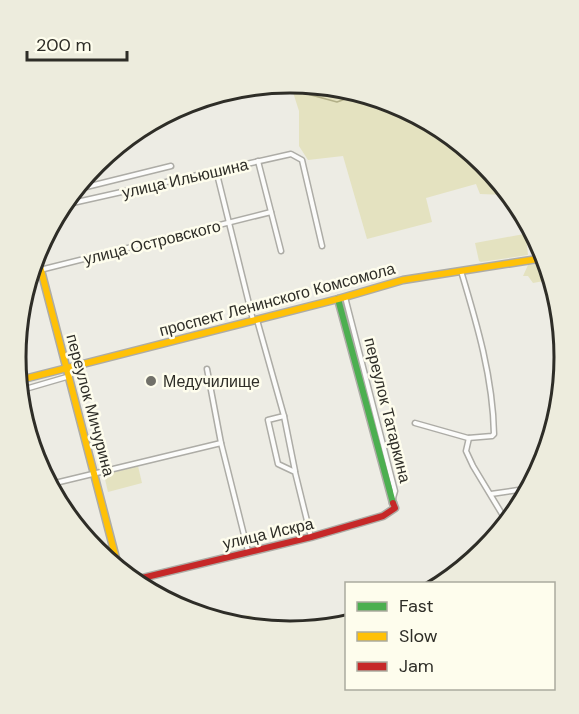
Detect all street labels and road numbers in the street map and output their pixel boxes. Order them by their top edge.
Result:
street label: улица Ильюшина [120,154,250,203]
street label: улица Островского [81,215,223,270]
street label: проспект Ленинского Комсомола [157,258,398,341]
street label: переулок Мичурина [61,332,120,479]
street label: переулок Татаркина [359,335,416,485]
street label: улица Искра [221,513,316,554]

